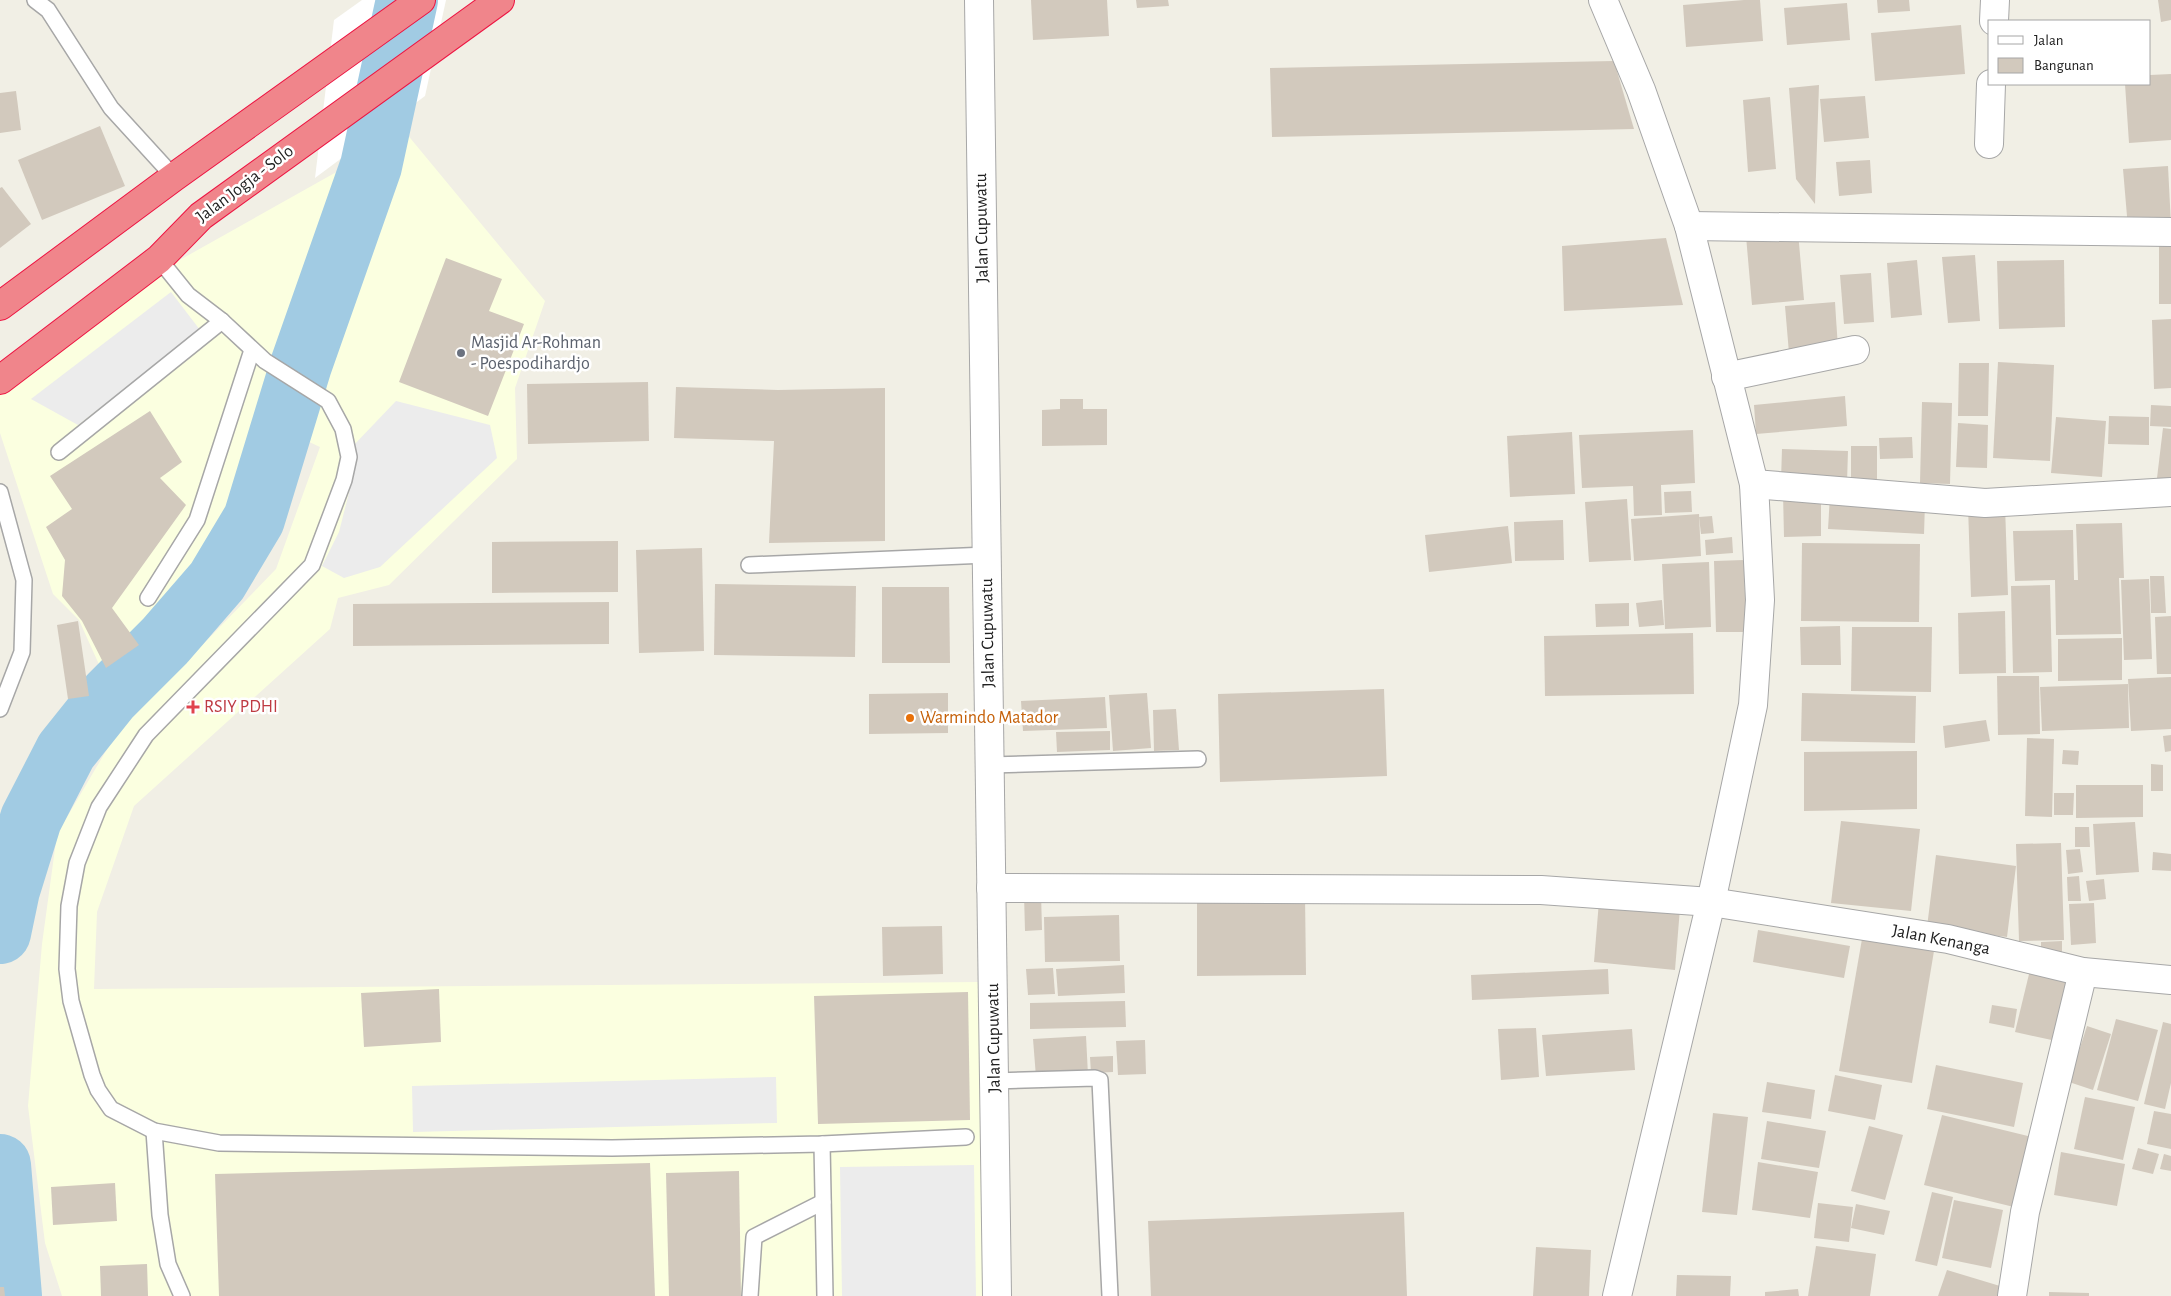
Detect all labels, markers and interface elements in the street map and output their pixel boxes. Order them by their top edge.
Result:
legend [1988,20,2151,85]
text: Jalan [2034,33,2064,48]
text: Bangunan [2034,58,2094,73]
street label: Jalan Jogja - Solo [193,142,297,226]
street label: Jalan Cupuwatu [972,173,992,283]
place label: Masjid Ar-Rohman - Poespodihardjo [471,334,601,373]
marker: Masjid Ar-Rohman - Poespodihardjo [455,347,467,359]
street label: Jalan Cupuwatu [978,578,998,688]
place label: RSIY PDHI [204,698,278,716]
marker: RSIY PDHI [186,700,200,714]
place label: Warmindo Matador [920,709,1059,727]
marker: Warmindo Matador [904,712,916,724]
street label: Jalan Kenanga [1890,922,1992,958]
street label: Jalan Cupuwatu [984,983,1004,1093]

